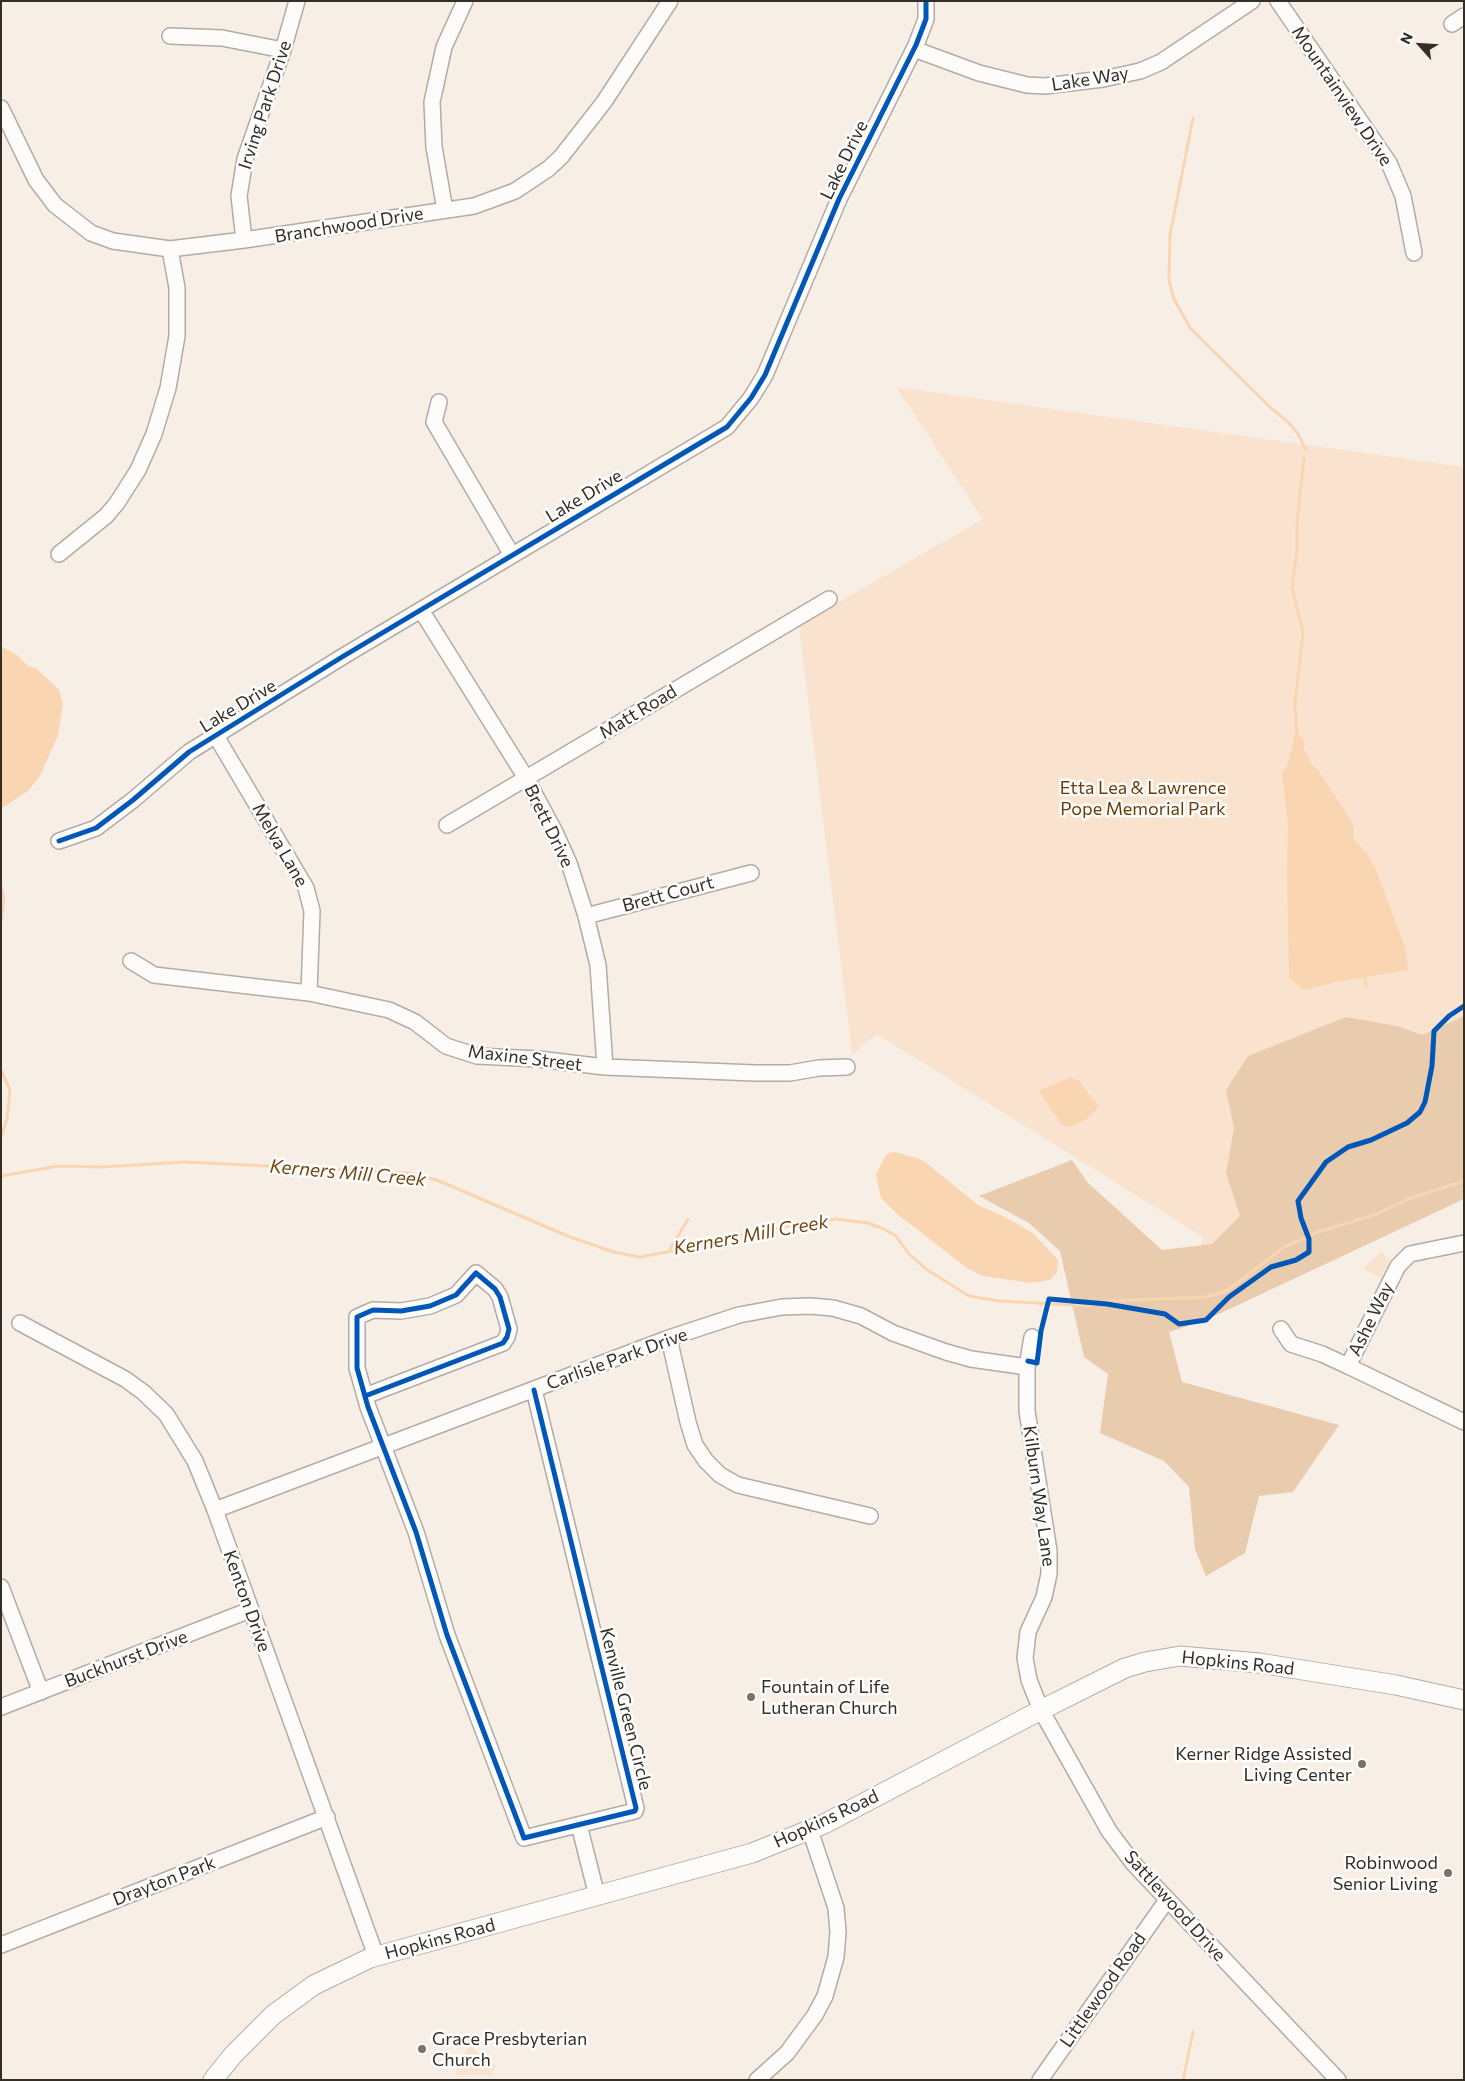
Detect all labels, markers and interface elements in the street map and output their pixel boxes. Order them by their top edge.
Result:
north arrow [1395,20,1445,70]
street label: Mountainview Drive [1287,22,1397,170]
text: N [1396,30,1416,47]
street label: Irving Park Drive [234,38,296,172]
street label: Lake Way [1050,62,1130,96]
street label: Lake Drive [816,117,872,203]
street label: Branchwood Drive [273,203,425,247]
street label: Lake Drive [542,465,626,527]
street label: Lake Drive [196,675,280,737]
street label: Matt Road [595,680,681,744]
park label: Etta Lea & Lawrence Pope Memorial Park [1060,777,1226,820]
street label: Brett Drive [520,781,578,871]
street label: Melva Lane [247,799,313,891]
street label: Brett Court [620,871,716,917]
street label: Maxine Street [467,1040,583,1076]
water label: Kerners Mill Creek [269,1155,427,1191]
water label: Kerners Mill Creek [672,1210,830,1260]
street label: Ashe Way [1344,1278,1398,1360]
street label: Carlisle Park Drive [544,1323,690,1395]
street label: Kilburn Way Lane [1018,1424,1060,1568]
street label: Kenton Drive [219,1547,275,1655]
street label: Buckhurst Drive [61,1626,191,1692]
street label: Kenville Green Circle [595,1626,657,1792]
street label: Hopkins Road [1181,1646,1295,1680]
place label: Fountain of Life Lutheran Church [761,1676,898,1718]
marker: Fountain of Life Lutheran Church [745,1691,757,1703]
place label: Kerner Ridge Assisted Living Center [1175,1743,1352,1786]
marker: Kerner Ridge Assisted Living Center [1356,1758,1368,1770]
street label: Hopkins Road [770,1785,882,1853]
street label: Sattlewood Drive [1120,1846,1230,1966]
street label: Drayton Park [110,1852,218,1910]
place label: Robinwood Senior Living [1333,1852,1438,1895]
marker: Robinwood Senior Living [1442,1867,1454,1879]
street label: Hopkins Road [383,1914,497,1964]
street label: Littlewood Road [1055,1929,1151,2051]
place label: Grace Presbyterian Church [432,2028,587,2070]
marker: Grace Presbyterian Church [416,2043,428,2055]

